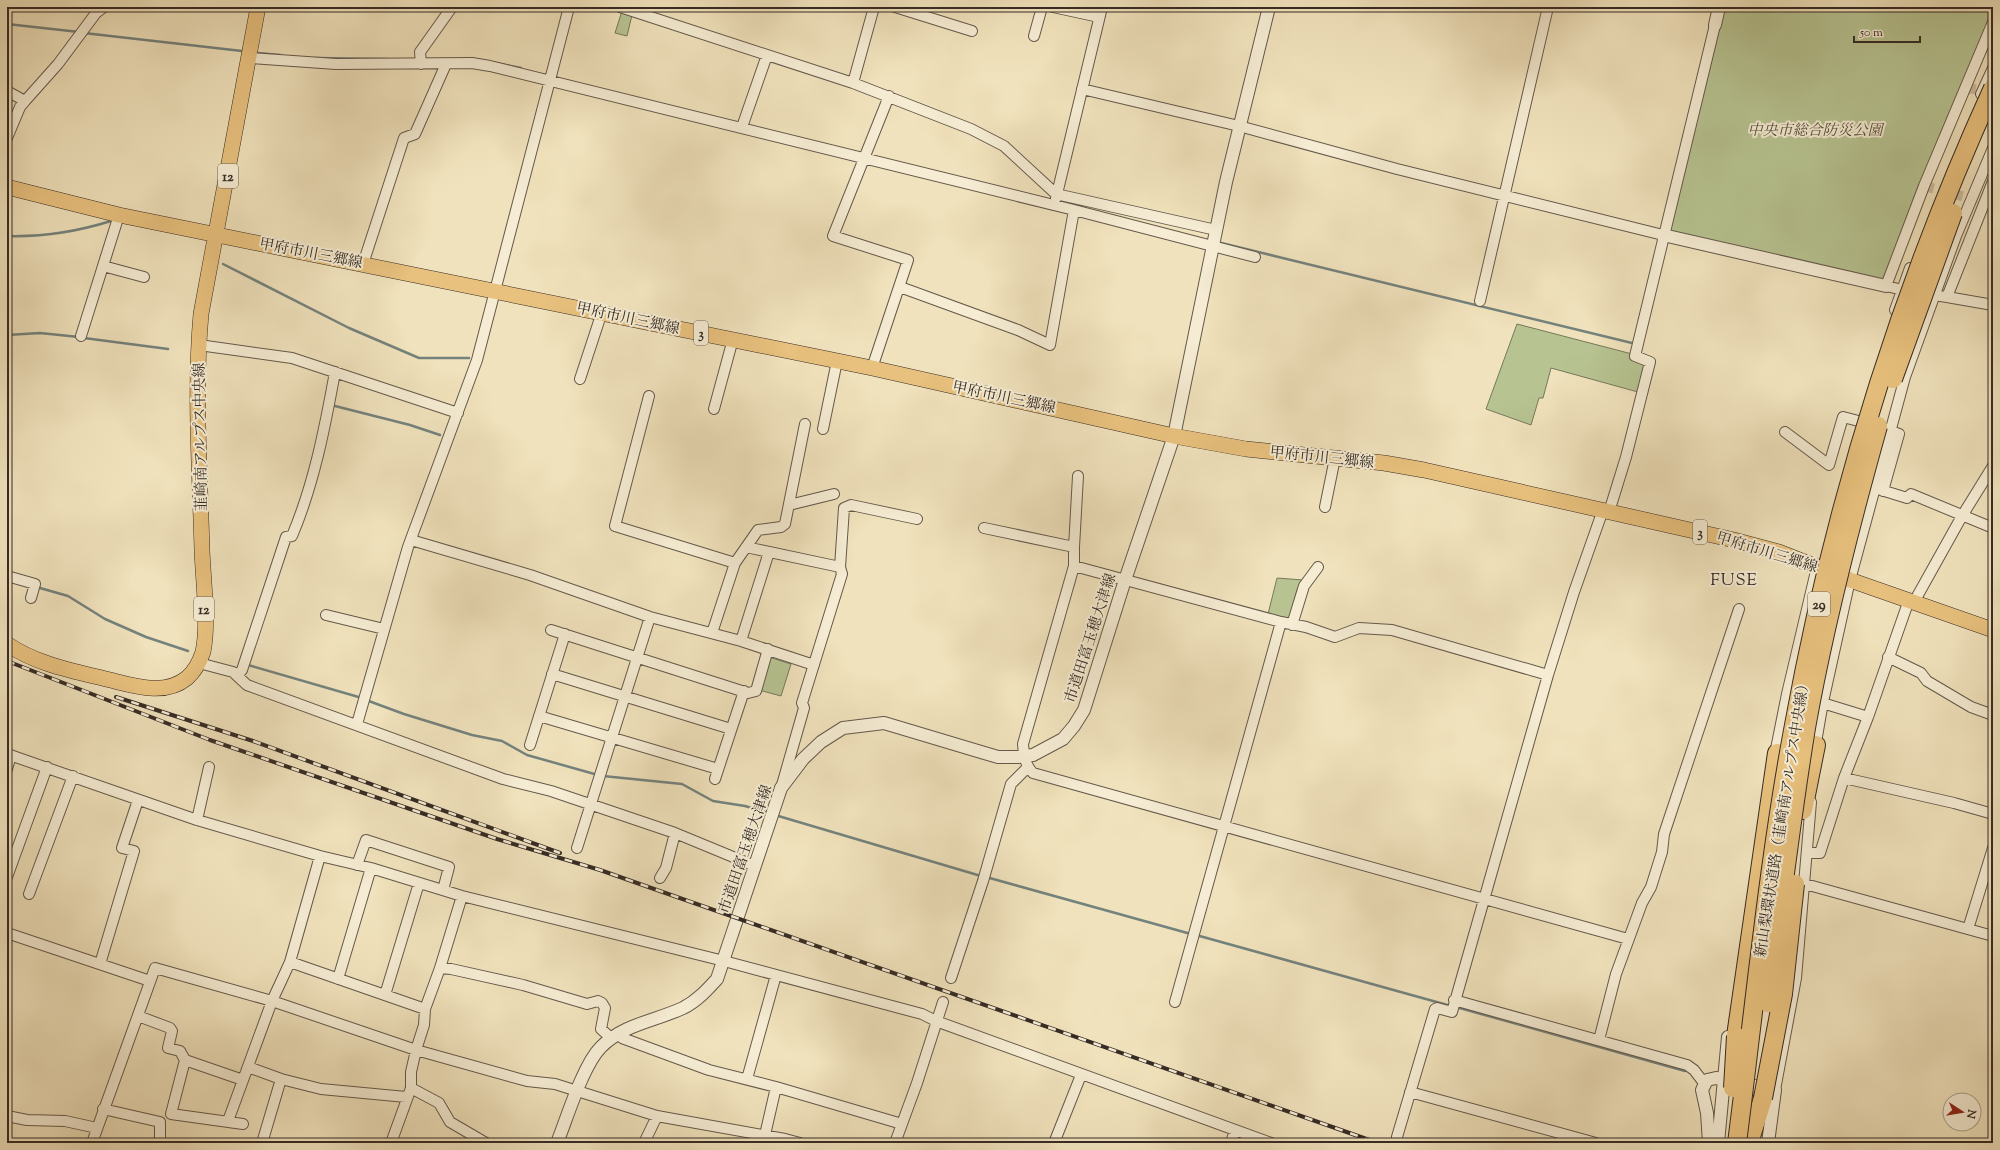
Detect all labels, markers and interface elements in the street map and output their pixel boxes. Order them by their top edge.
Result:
scale bar [1854,18,1920,44]
text: 50 m [1859,24,1883,42]
park label: 中央市総合防災公園 [1747,121,1885,142]
road number: 12 [218,164,238,188]
street label: 甲府市川三郷線 [257,234,364,275]
street label: 甲府市川三郷線 [574,298,681,341]
road number: 3 [694,321,708,345]
street label: 韮崎南アルプス中央線 [190,362,213,512]
street label: 甲府市川三郷線 [950,377,1057,420]
street label: 甲府市川三郷線 [1269,443,1375,474]
road number: 3 [1693,520,1707,544]
street label: 甲府市川三郷線 [1713,528,1820,579]
district label: FUSE [1710,569,1758,593]
street label: 市道田富玉穂大津線 [1061,571,1122,706]
road number: 29 [1808,592,1830,616]
road number: 12 [194,597,214,621]
street label: 新山梨環状道路（韮崎南アルプス中央線） [1751,675,1816,959]
street label: 市道田富玉穂大津線 [715,782,778,917]
north arrow [1942,1092,1982,1132]
text: N [1962,1107,1980,1120]

